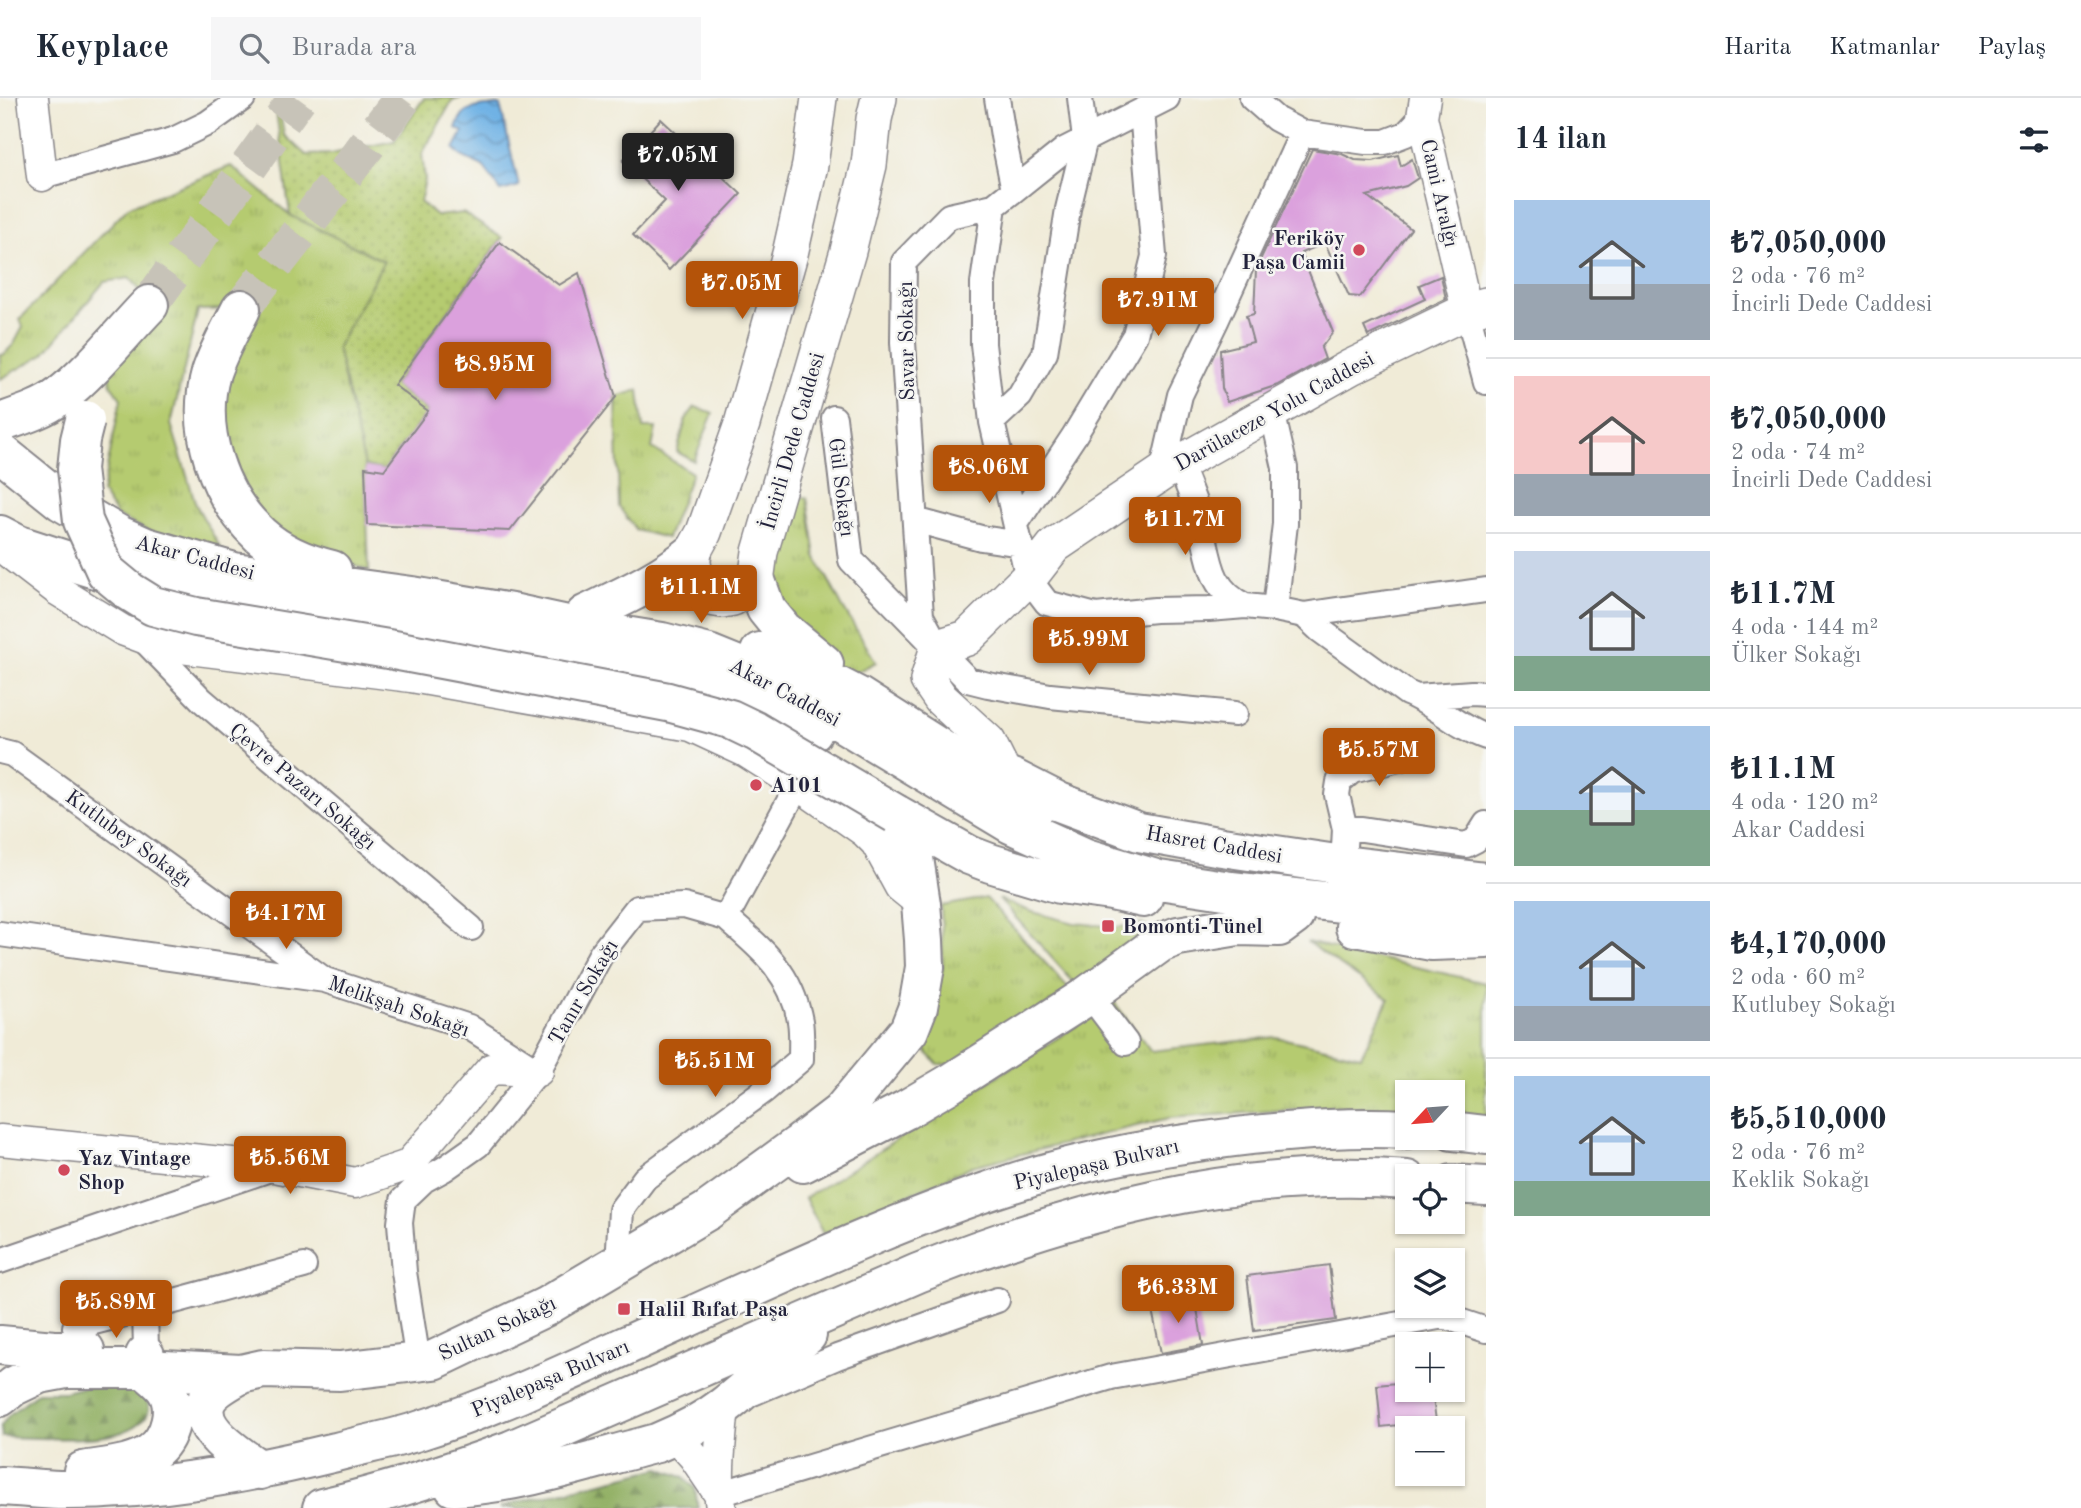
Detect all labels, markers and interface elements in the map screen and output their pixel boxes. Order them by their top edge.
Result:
search box [211,17,701,80]
icon: search [235,29,273,67]
text: Keyplace [35,32,169,65]
text: Burada ara [291,35,417,61]
text: Harita [1724,36,1791,60]
text: Katmanlar [1829,36,1940,60]
text: Paylaş [1978,36,2046,60]
icon: filters [2015,121,2053,159]
text: 14 ilan [1514,125,1607,155]
pin: ₺7.05M [621,134,735,193]
street label: Cami Aralğı [1416,137,1461,249]
text: ₺7.05M [638,144,718,167]
icon: home [1570,228,1654,312]
place label: Feriköy Paşa Camii [1241,229,1345,274]
text: ₺7,050,000 [1731,229,1887,259]
marker: Feriköy Paşa Camii [1351,242,1367,258]
pin: ₺7.05M [685,262,799,321]
text: 2 oda · 76 m² [1731,265,1865,288]
text: ₺7.05M [702,272,782,295]
pin: ₺7.91M [1101,278,1215,338]
street label: Savar Sokağı [896,281,919,401]
text: ₺7.91M [1118,289,1198,312]
text: İncirli Dede Caddesi [1731,293,1932,316]
pin: ₺8.95M [438,342,552,402]
street label: İncirli Dede Caddesi [754,349,829,533]
street label: Darülaceze Yolu Caddesi [1172,349,1378,476]
text: ₺8.95M [455,353,535,376]
icon: home [1570,404,1654,488]
text: ₺7,050,000 [1731,405,1887,435]
street label: Gül Sokağı [824,436,857,538]
text: 2 oda · 74 m² [1731,441,1865,464]
pin: ₺8.06M [932,446,1046,505]
text: ₺8.06M [949,456,1029,479]
text: İncirli Dede Caddesi [1731,469,1932,492]
pin: ₺11.7M [1128,498,1242,557]
text: ₺11.7M [1145,508,1225,531]
street label: Akar Caddesi [133,532,257,584]
pin: ₺11.1M [644,566,758,625]
text: ₺11.1M [661,576,741,599]
icon: home [1570,579,1654,663]
text: ₺11.7M [1731,580,1835,610]
text: 4 oda · 144 m² [1731,616,1878,639]
pin: ₺5.99M [1032,618,1146,677]
text: ₺5.99M [1049,628,1129,651]
text: Ülker Sokağı [1731,644,1861,667]
street label: Akar Caddesi [725,655,843,731]
street label: Çevre Pazarı Sokağı [225,720,379,854]
pin: ₺5.57M [1322,728,1436,788]
text: ₺5.57M [1339,739,1419,762]
icon: home [1570,754,1654,838]
text: ₺11.1M [1731,755,1835,785]
place label: A101 [770,776,822,797]
marker: A101 [748,777,764,793]
street label: Kutlubey Sokağı [61,786,195,892]
text: 4 oda · 120 m² [1731,791,1878,814]
text: Akar Caddesi [1731,819,1865,842]
street label: Hasret Caddesi [1144,823,1284,868]
pin: ₺4.17M [229,892,343,951]
text: ₺4.17M [246,902,326,925]
place label: Bomonti-Tünel [1122,917,1263,938]
marker: Bomonti-Tünel [1100,918,1116,934]
icon: home [1570,929,1654,1013]
text: ₺4,170,000 [1731,930,1887,960]
street label: Tanır Sokağı [546,937,623,1049]
text: 2 oda · 60 m² [1731,966,1865,989]
street label: Melikşah Sokağı [325,973,472,1041]
text: Kutlubey Sokağı [1731,994,1896,1017]
pin: ₺5.51M [658,1040,772,1099]
text: ₺5.51M [675,1050,755,1073]
north arrow [1395,1080,1465,1150]
map controls [1395,1080,1465,1486]
icon: home [1570,1104,1654,1188]
text: ₺5,510,000 [1731,1105,1887,1135]
pin: ₺5.56M [233,1136,347,1196]
street label: Piyalepaşa Bulvarı [1012,1136,1181,1195]
text: 2 oda · 76 m² [1731,1141,1865,1164]
text: ₺5.56M [250,1147,330,1170]
place label: Yaz Vintage Shop [78,1149,191,1194]
marker: Yaz Vintage Shop [56,1162,72,1178]
button: locate [1395,1164,1465,1234]
text: Keklik Sokağı [1731,1169,1869,1192]
button: layers [1395,1248,1465,1318]
pin: ₺6.33M [1121,1266,1235,1325]
text: ₺6.33M [1138,1276,1218,1299]
pin: ₺5.89M [59,1280,173,1340]
text: ₺5.89M [76,1291,156,1314]
street label: Sultan Sokağı [436,1293,559,1366]
place label: Halil Rıfat Paşa [638,1300,789,1321]
marker: Halil Rıfat Paşa [616,1301,632,1317]
button: + [1395,1332,1465,1402]
street label: Piyalepaşa Bulvarı [469,1337,633,1422]
button: − [1395,1416,1465,1486]

